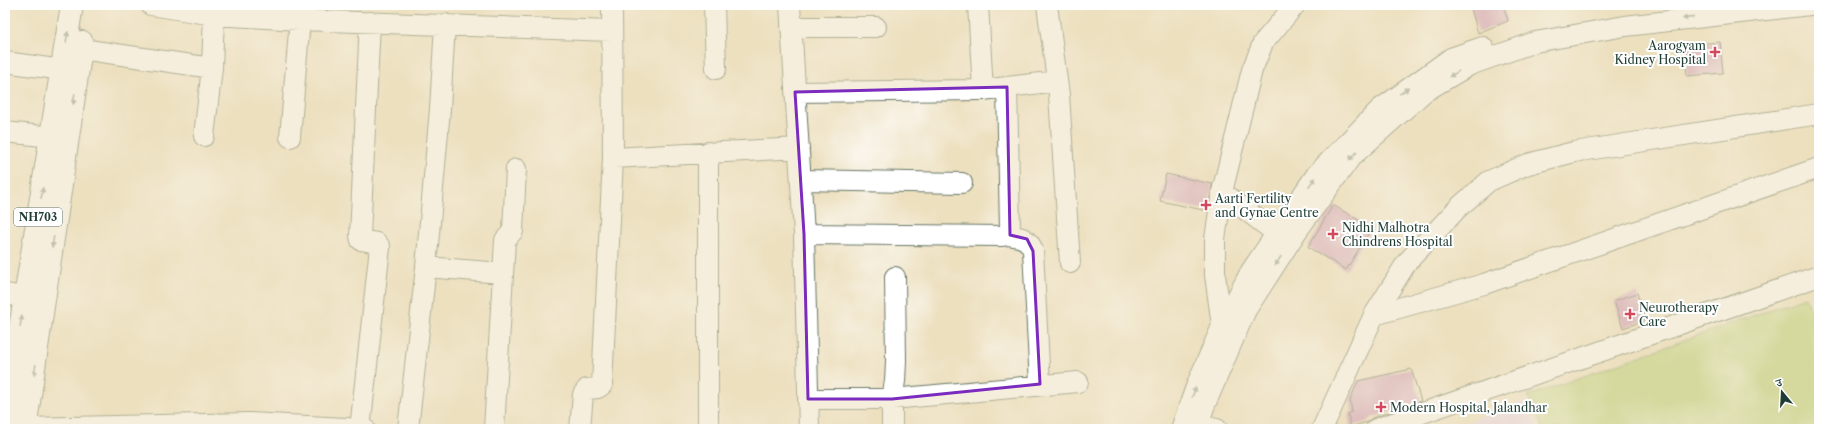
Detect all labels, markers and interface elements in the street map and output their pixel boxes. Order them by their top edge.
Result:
one-way arrow [1682,15,1694,22]
one-way arrow [64,31,70,43]
place label: Aarogyam Kidney Hospital [1614,38,1706,67]
marker: Aarogyam Kidney Hospital [1709,46,1721,58]
one-way arrow [1448,71,1460,78]
one-way arrow [1399,87,1410,95]
one-way arrow [71,93,77,105]
one-way arrow [1348,151,1358,161]
one-way arrow [1308,176,1316,187]
one-way arrow [40,187,46,199]
place label: Aarti Fertility and Gynae Centre [1214,191,1319,220]
marker: Aarti Fertility and Gynae Centre [1200,199,1212,211]
road number: NH703 [14,208,62,226]
place label: Nidhi Malhotra Chindrens Hospital [1342,220,1453,249]
marker: Nidhi Malhotra Chindrens Hospital [1327,228,1339,240]
one-way arrow [50,235,56,248]
one-way arrow [1274,255,1281,267]
place label: Neurotherapy Care [1639,300,1719,329]
marker: Neurotherapy Care [1624,308,1636,320]
one-way arrow [18,315,24,327]
one-way arrow [32,364,38,376]
north arrow [1762,372,1802,412]
text: उ [1773,375,1785,390]
one-way arrow [1192,386,1198,398]
place label: Modern Hospital, Jalandhar [1390,400,1547,415]
marker: Modern Hospital, Jalandhar [1375,401,1387,413]

